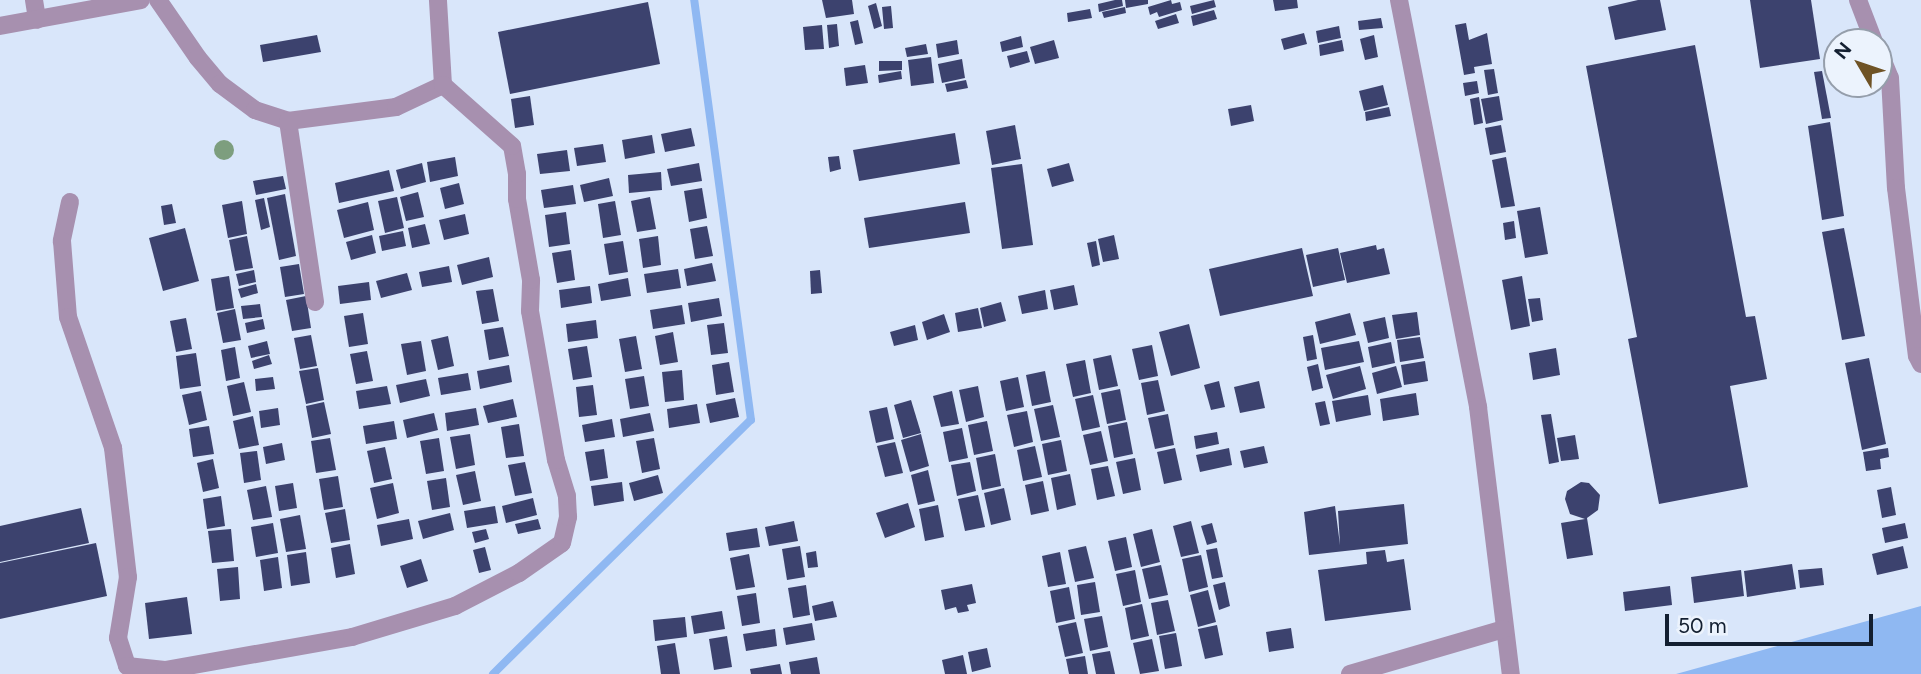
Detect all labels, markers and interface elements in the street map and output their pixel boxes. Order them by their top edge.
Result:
north arrow [1823,28,1893,98]
text: N [1829,38,1856,64]
scale bar [1669,600,1877,644]
text: 50 m [1678,613,1727,638]

